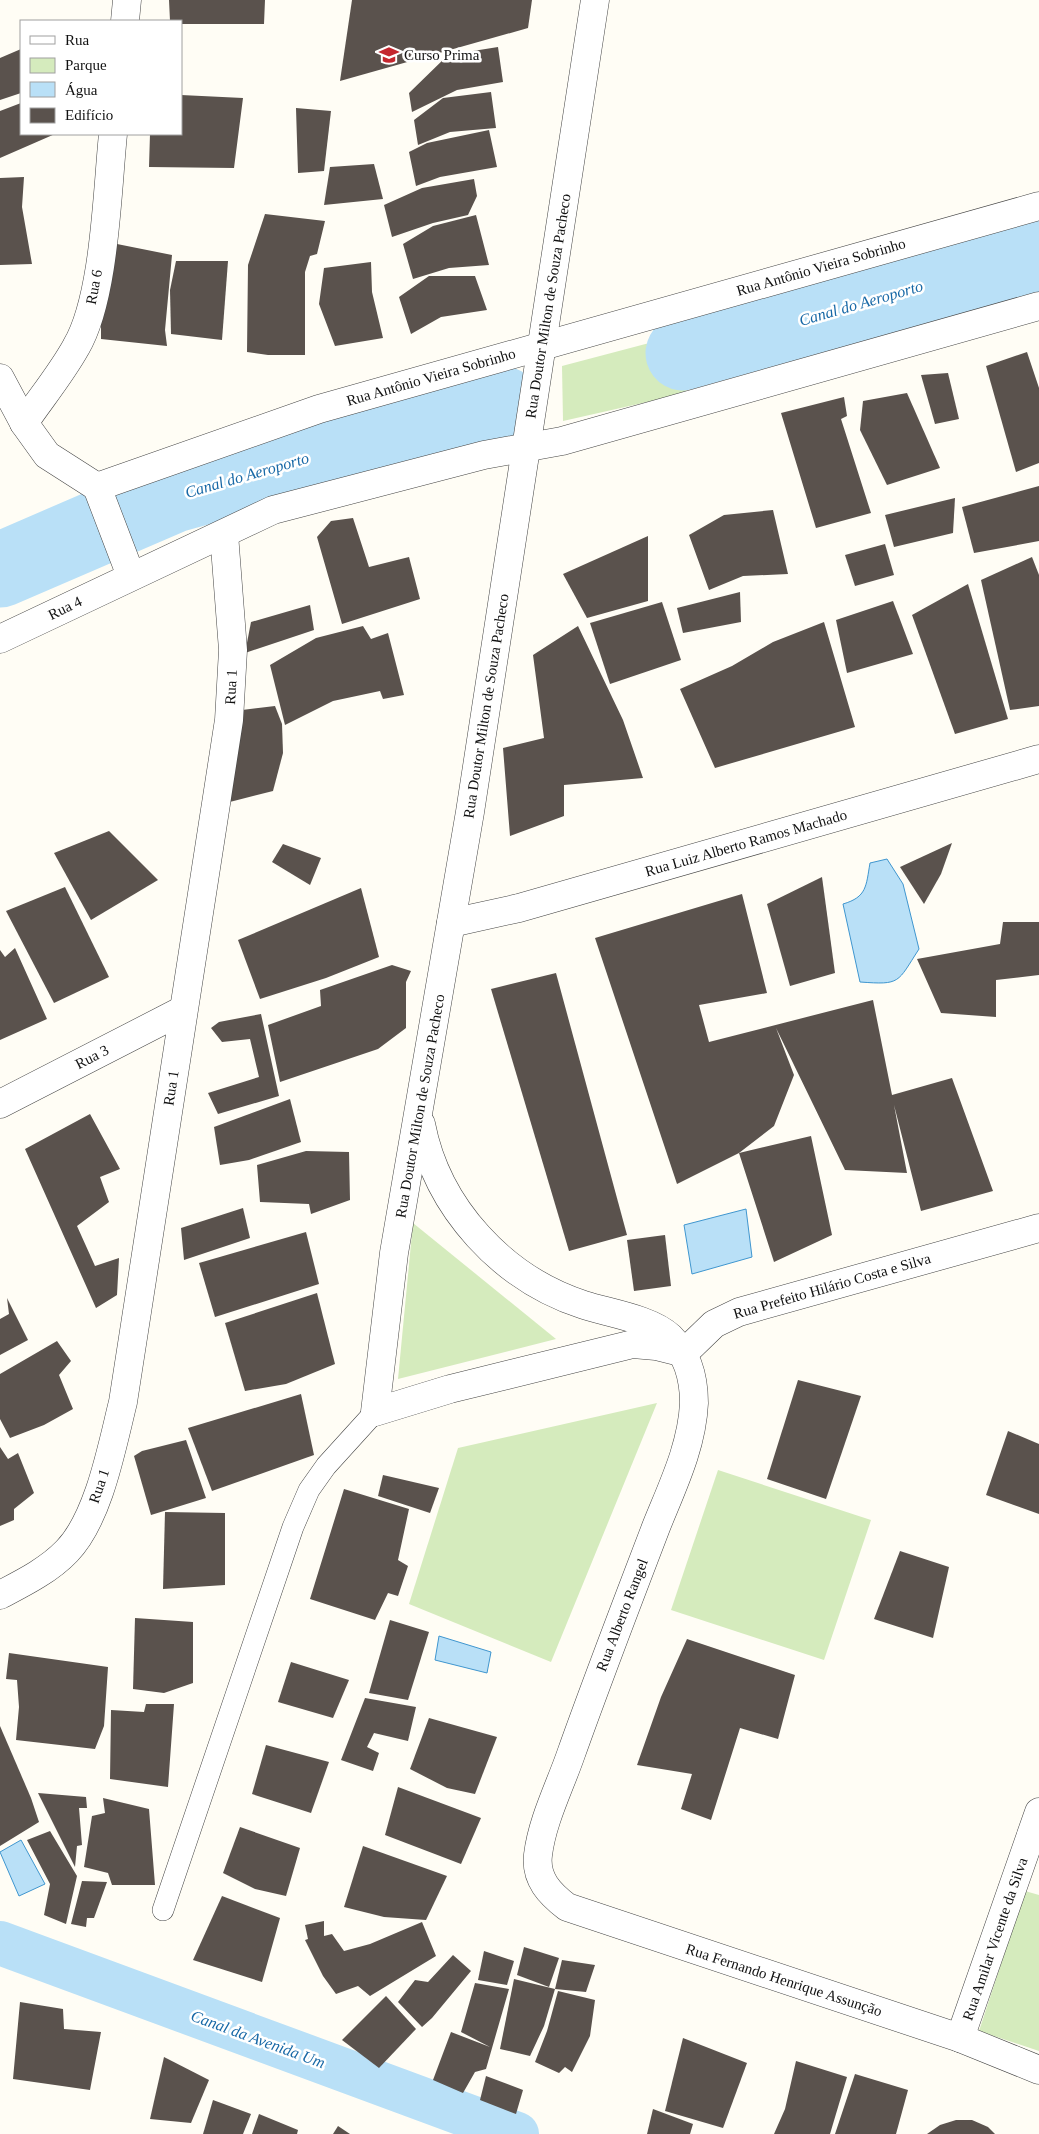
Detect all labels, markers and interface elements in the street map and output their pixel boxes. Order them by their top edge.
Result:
legend [20,20,182,135]
text: Rua [65,32,90,48]
school or university icon: Curso Prima [378,44,400,66]
place label: Curso Prima [404,47,480,63]
text: Parque [65,57,107,73]
text: Água [65,82,98,98]
text: Edifício [65,107,113,123]
street label: Rua Doutor Milton de Souza Pacheco [522,193,574,419]
street label: Rua Antônio Vieira Sobrinho [735,235,907,299]
street label: Rua 6 [83,268,105,306]
water label: Canal do Aeroporto [797,277,925,330]
street label: Rua Antônio Vieira Sobrinho [345,345,517,409]
water label: Canal do Aeroporto [183,449,311,502]
street label: Rua 4 [46,593,85,623]
street label: Rua Doutor Milton de Souza Pacheco [460,593,512,819]
street label: Rua 1 [222,669,240,705]
street label: Rua Luiz Alberto Ramos Machado [643,806,849,880]
street label: Rua Doutor Milton de Souza Pacheco [392,993,448,1219]
street label: Rua 3 [73,1042,111,1072]
street label: Rua 1 [160,1069,182,1107]
street label: Rua Prefeito Hilário Costa e Silva [731,1250,933,1322]
street label: Rua 1 [86,1467,112,1505]
street label: Rua Alberto Rangel [593,1557,651,1673]
street label: Rua Amilar Vicente da Silva [960,1855,1031,2023]
street label: Rua Fernando Henrique Assunção [684,1941,884,2019]
water label: Canal da Avenida Um [189,2007,327,2071]

